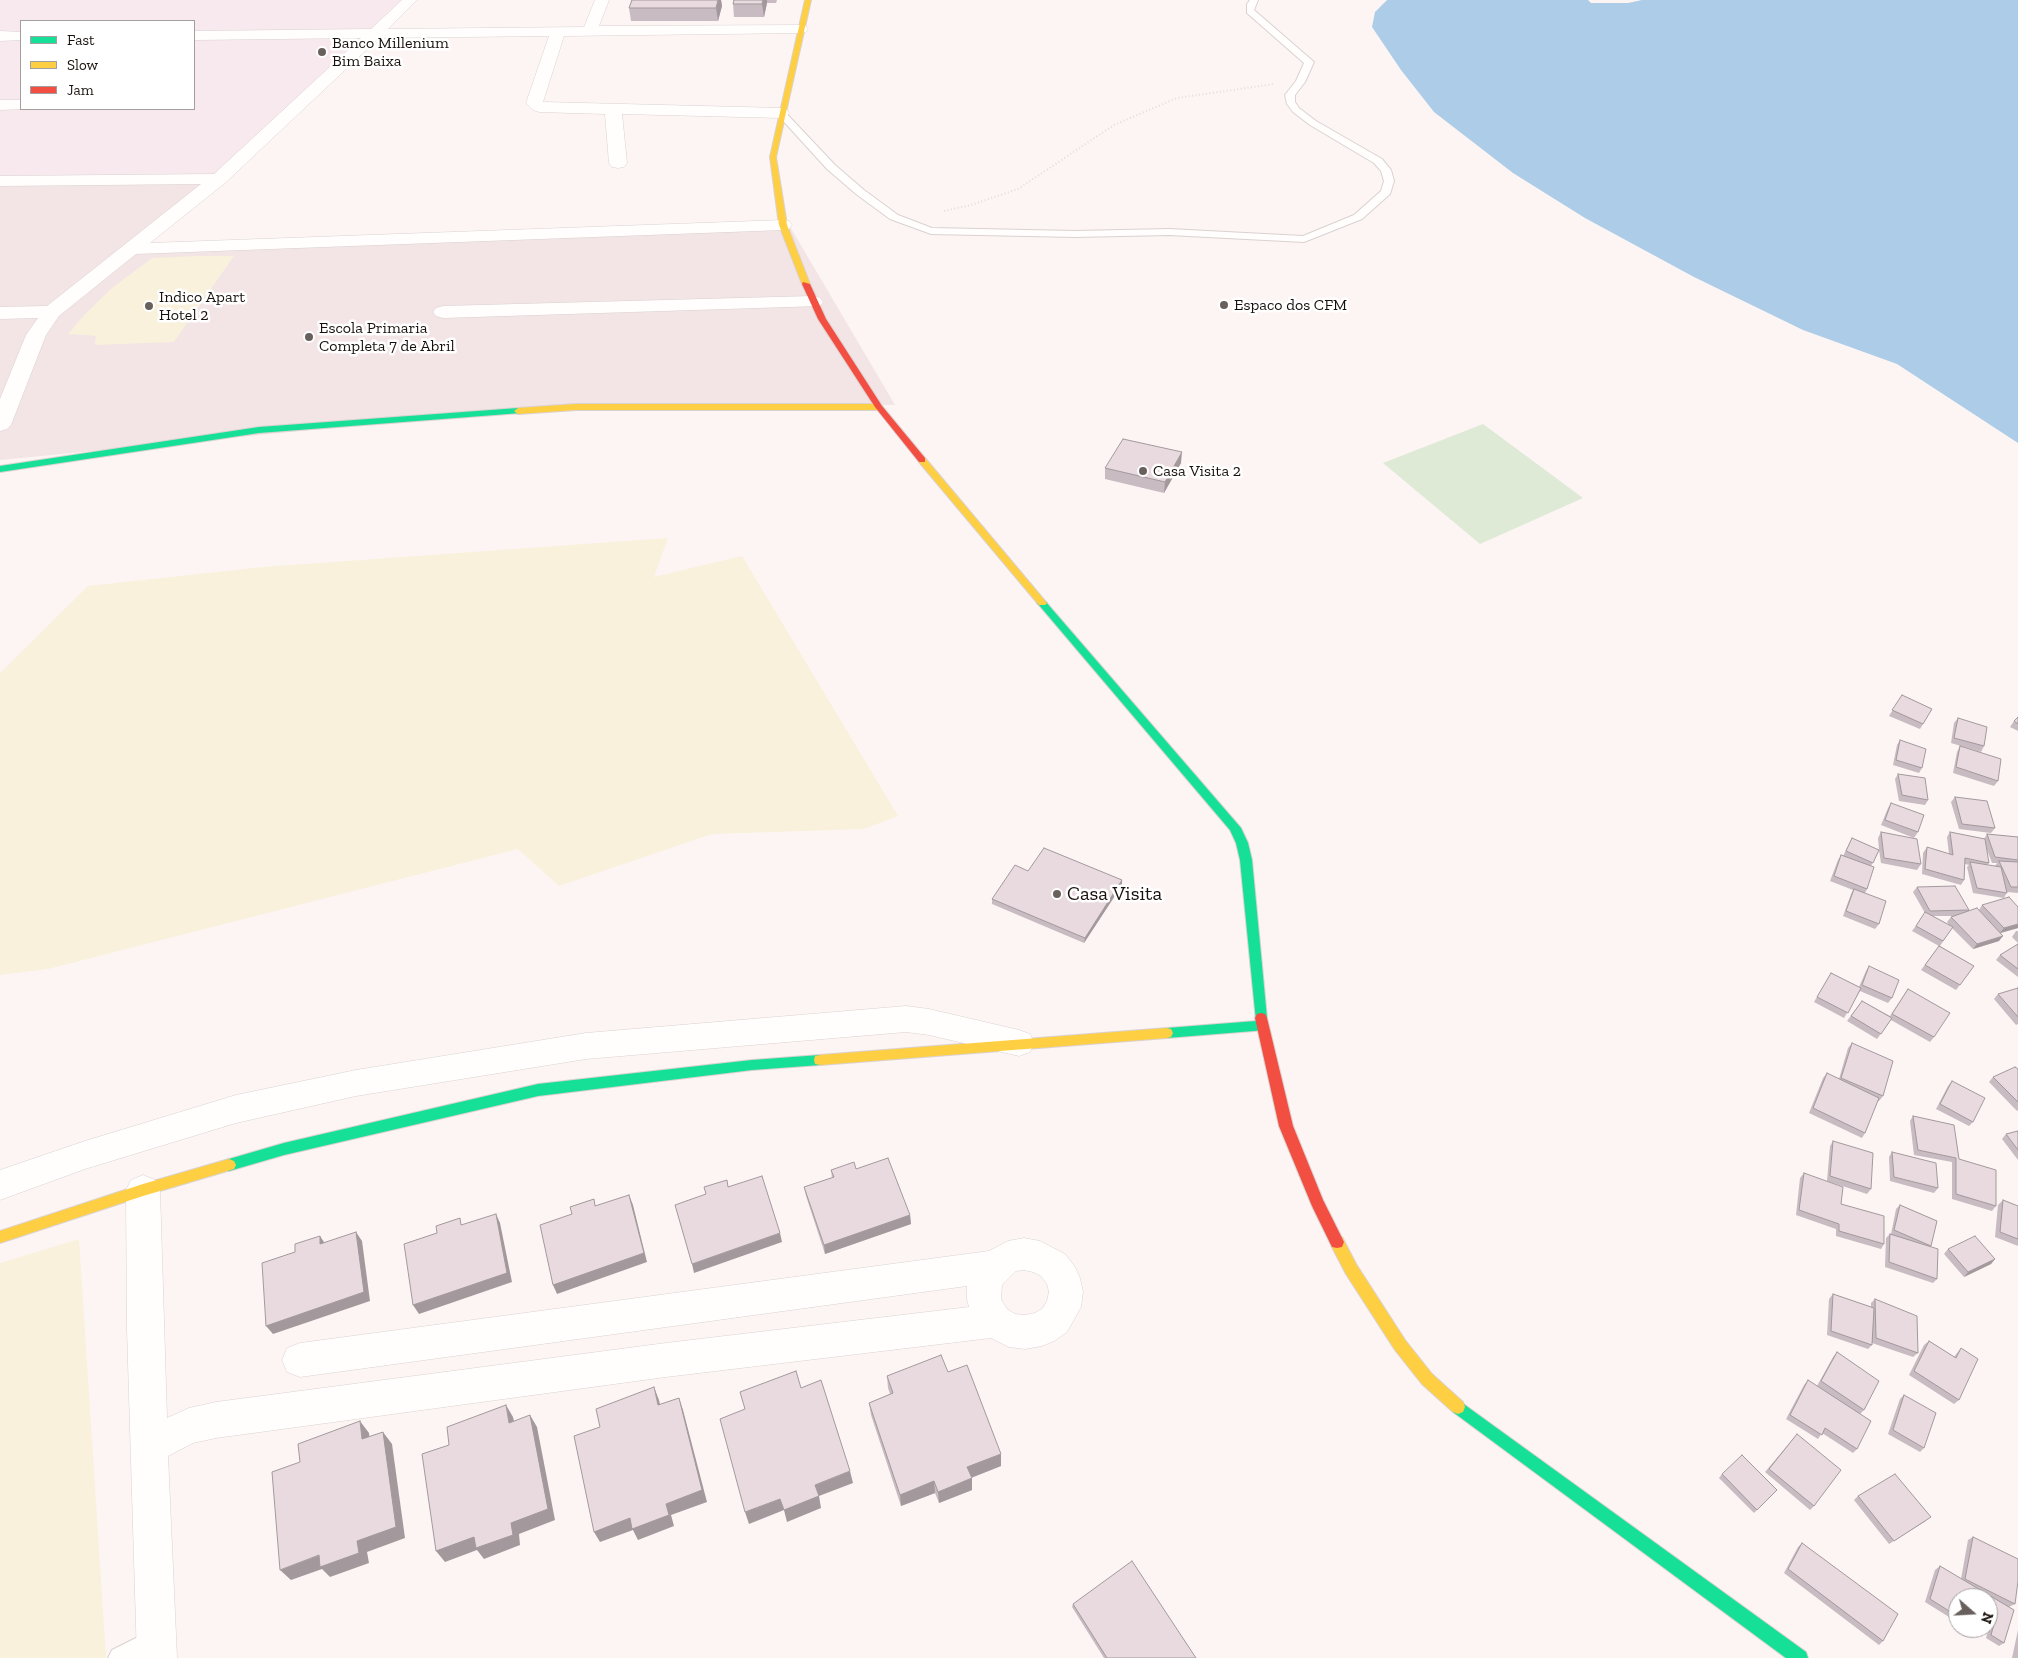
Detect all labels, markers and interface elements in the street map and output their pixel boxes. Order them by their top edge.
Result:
legend [20,20,195,110]
text: Fast [67,31,95,49]
place label: Banco Millenium Bim Baixa [332,33,449,71]
marker: Banco Millenium Bim Baixa [316,46,328,58]
text: Slow [67,56,98,74]
text: Jam [67,81,94,99]
place label: Indico Apart Hotel 2 [159,287,245,325]
place label: Espaco dos CFM [1234,295,1347,315]
marker: Espaco dos CFM [1218,299,1230,311]
marker: Indico Apart Hotel 2 [143,300,155,312]
place label: Escola Primaria Completa 7 de Abril [319,318,455,356]
marker: Escola Primaria Completa 7 de Abril [303,331,315,343]
place label: Casa Visita 2 [1153,461,1241,481]
marker: Casa Visita 2 [1137,465,1149,477]
place label: Casa Visita [1067,882,1162,906]
marker: Casa Visita [1051,888,1063,900]
north arrow [1948,1588,1998,1638]
text: N [1977,1610,1996,1626]

